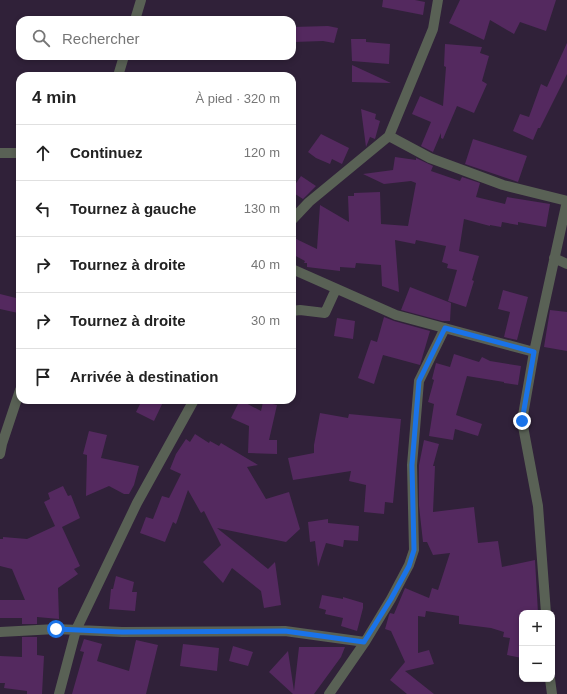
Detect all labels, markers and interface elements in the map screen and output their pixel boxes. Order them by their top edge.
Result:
search box [16,16,296,60]
icon: search [30,27,52,49]
text: Rechercher [62,30,140,47]
text: 4 min [32,88,76,107]
text: À pied · 320 m [195,91,280,106]
icon: ahead [32,142,54,164]
text: Continuez [70,144,143,161]
text: 120 m [244,145,280,160]
icon: left [32,198,54,220]
text: Tournez à gauche [70,200,196,217]
text: 130 m [244,201,280,216]
icon: right [32,254,54,276]
text: Tournez à droite [70,256,186,273]
text: 40 m [251,257,280,272]
icon: right [32,310,54,332]
text: Tournez à droite [70,312,186,329]
text: 30 m [251,313,280,328]
icon: arrive [32,366,54,388]
text: Arrivée à destination [70,368,218,385]
route end [513,412,531,430]
map controls [519,610,555,682]
button: + [519,610,555,646]
route start [47,620,65,638]
button: − [519,646,555,682]

